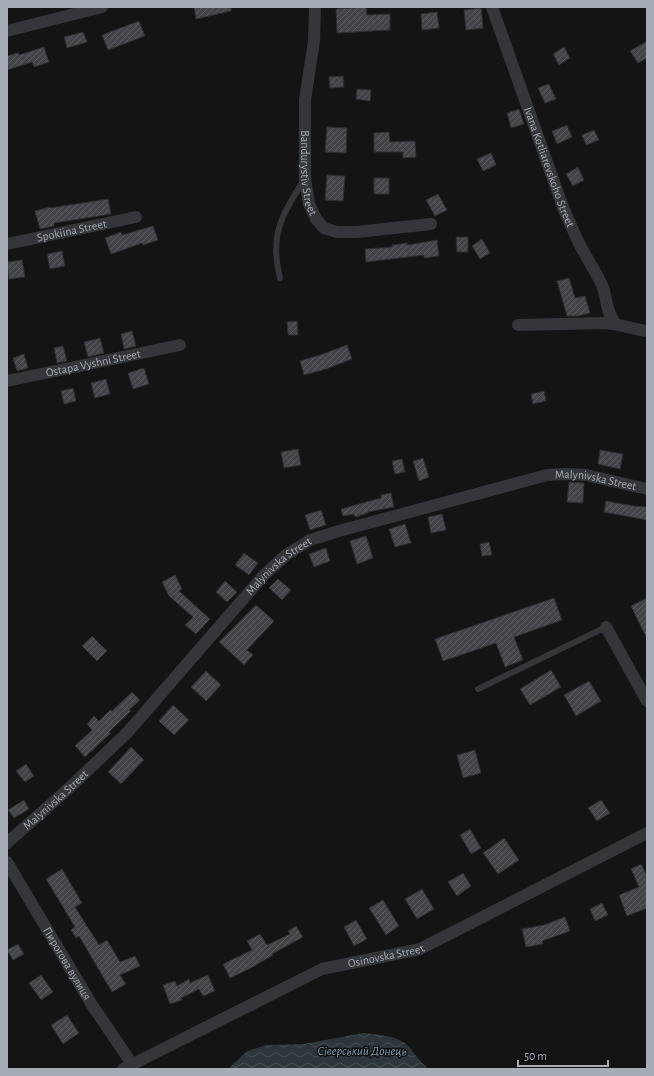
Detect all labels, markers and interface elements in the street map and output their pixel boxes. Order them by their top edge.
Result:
street label: Ivana Kotliarevskoho Street [522,105,577,229]
street label: Bandurystiv Street [298,130,320,218]
street label: Spokiina Street [36,217,108,244]
street label: Ostapa Vyshni Street [45,347,142,379]
street label: Malynivska Street [555,468,638,492]
street label: Malynivska Street [243,535,314,597]
street label: Malynivska Street [21,767,90,832]
street label: Пирогова вулиця [41,925,94,1002]
street label: Osinovska Street [347,942,426,970]
scale bar [518,1042,608,1068]
water label: Сіверський Донець [317,1045,407,1058]
text: 50 m [524,1050,547,1062]

